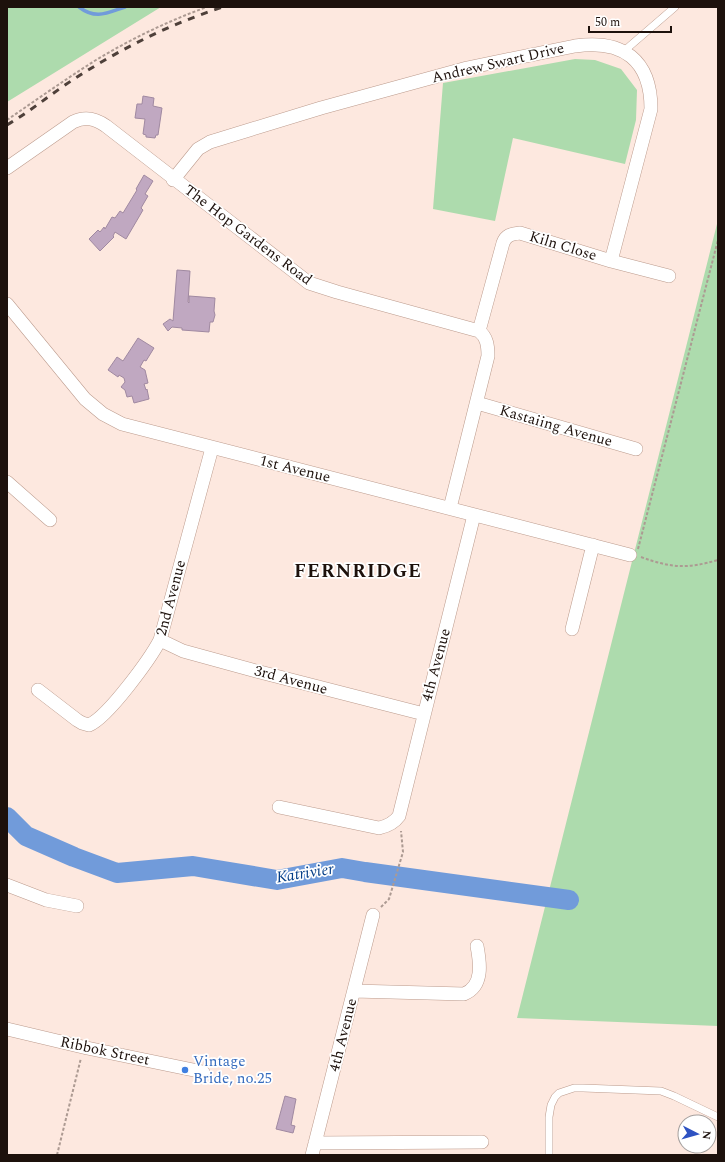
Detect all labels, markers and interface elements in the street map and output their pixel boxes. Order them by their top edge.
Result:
scale bar [589,8,671,34]
text: 50 m [595,13,620,32]
street label: Andrew Swart Drive [430,37,566,89]
street label: The Hop Gardens Road [179,179,317,291]
street label: Kiln Close [526,225,600,267]
street label: Kastaiing Avenue [497,399,615,453]
street label: 1st Avenue [257,449,333,489]
street label: 2nd Avenue [150,557,192,639]
district label: FERNRIDGE [294,557,422,586]
street label: 4th Avenue [415,626,457,704]
street label: 3rd Avenue [252,659,330,701]
water label: Katrivier [275,857,336,889]
street label: 4th Avenue [323,996,363,1074]
street label: Ribbok Street [58,1030,152,1072]
place label: Vintage Bride, no.25 [193,1050,272,1090]
marker: Vintage Bride, no.25 [180,1065,190,1075]
north arrow [677,1114,717,1154]
text: N [698,1130,715,1140]

